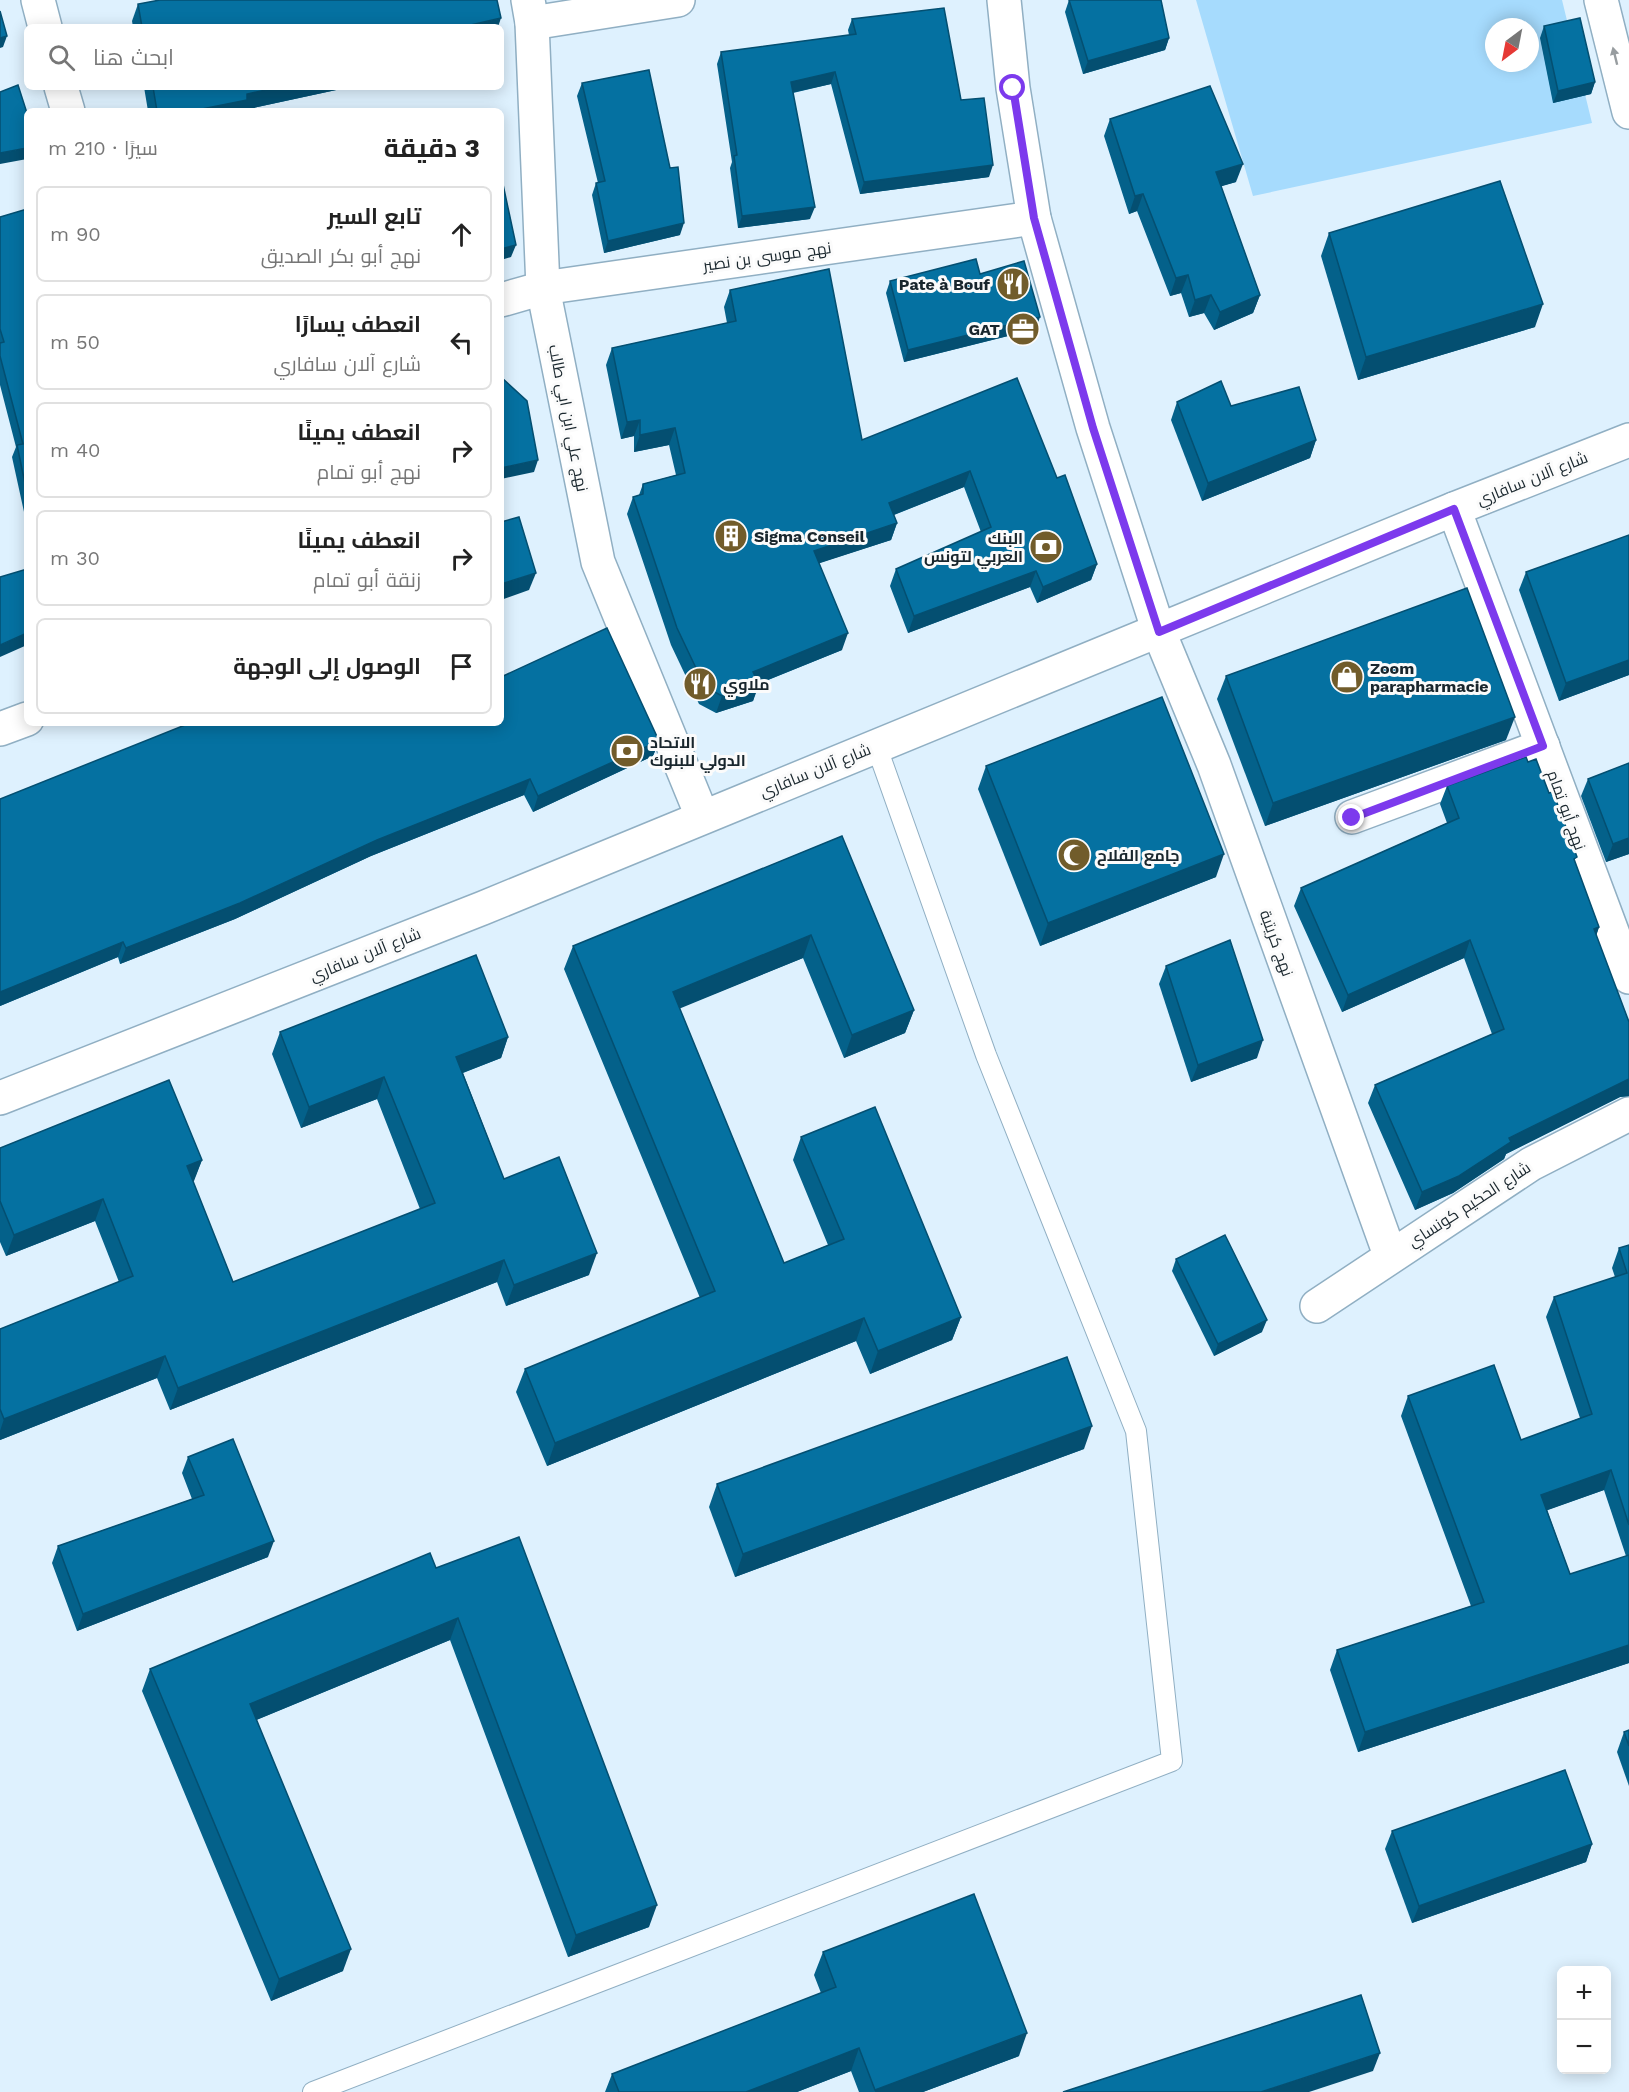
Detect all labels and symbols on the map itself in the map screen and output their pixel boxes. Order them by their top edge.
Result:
north arrow [1485,18,1539,72]
one-way arrow [1610,47,1620,65]
route start [999,74,1025,100]
street label: نهج موسى بن نصير [701,238,833,277]
restaurant icon: Pate à Bouf [995,266,1031,302]
place label: Pate à Bouf [899,275,990,294]
office icon: GAT [1005,311,1041,347]
place label: GAT [968,320,1001,339]
street label: نهج علي ابن ابي طالب [541,343,592,494]
street label: شارع آلان سافاري [1474,448,1592,513]
building icon: Sigma Conseil [713,518,749,554]
place label: Sigma Conseil [754,527,865,546]
place label: البنك العربي لتونس [924,529,1023,569]
bank icon: البنك العربي لتونس [1028,529,1064,565]
shop icon: Zoom parapharmacie [1329,659,1365,695]
place label: Zoom parapharmacie [1370,659,1489,696]
restaurant icon: ملاوي [682,666,718,702]
place label: ملاوي [723,675,770,697]
bank icon: الاتحاد الدولي للبنوك [609,733,645,769]
place label: الاتحاد الدولي للبنوك [650,733,746,773]
street label: شارع آلان سافاري [757,740,875,805]
street label: نهج أبو تمام [1541,768,1590,853]
route end [1338,804,1364,830]
mosque icon: جامع الفلاح [1056,837,1092,873]
place label: جامع الفلاح [1097,846,1179,866]
street label: نهج كريتبة [1254,907,1297,980]
street label: شارع آلان سافاري [307,924,425,989]
street label: شارع الحكيم كونساي [1404,1158,1536,1255]

